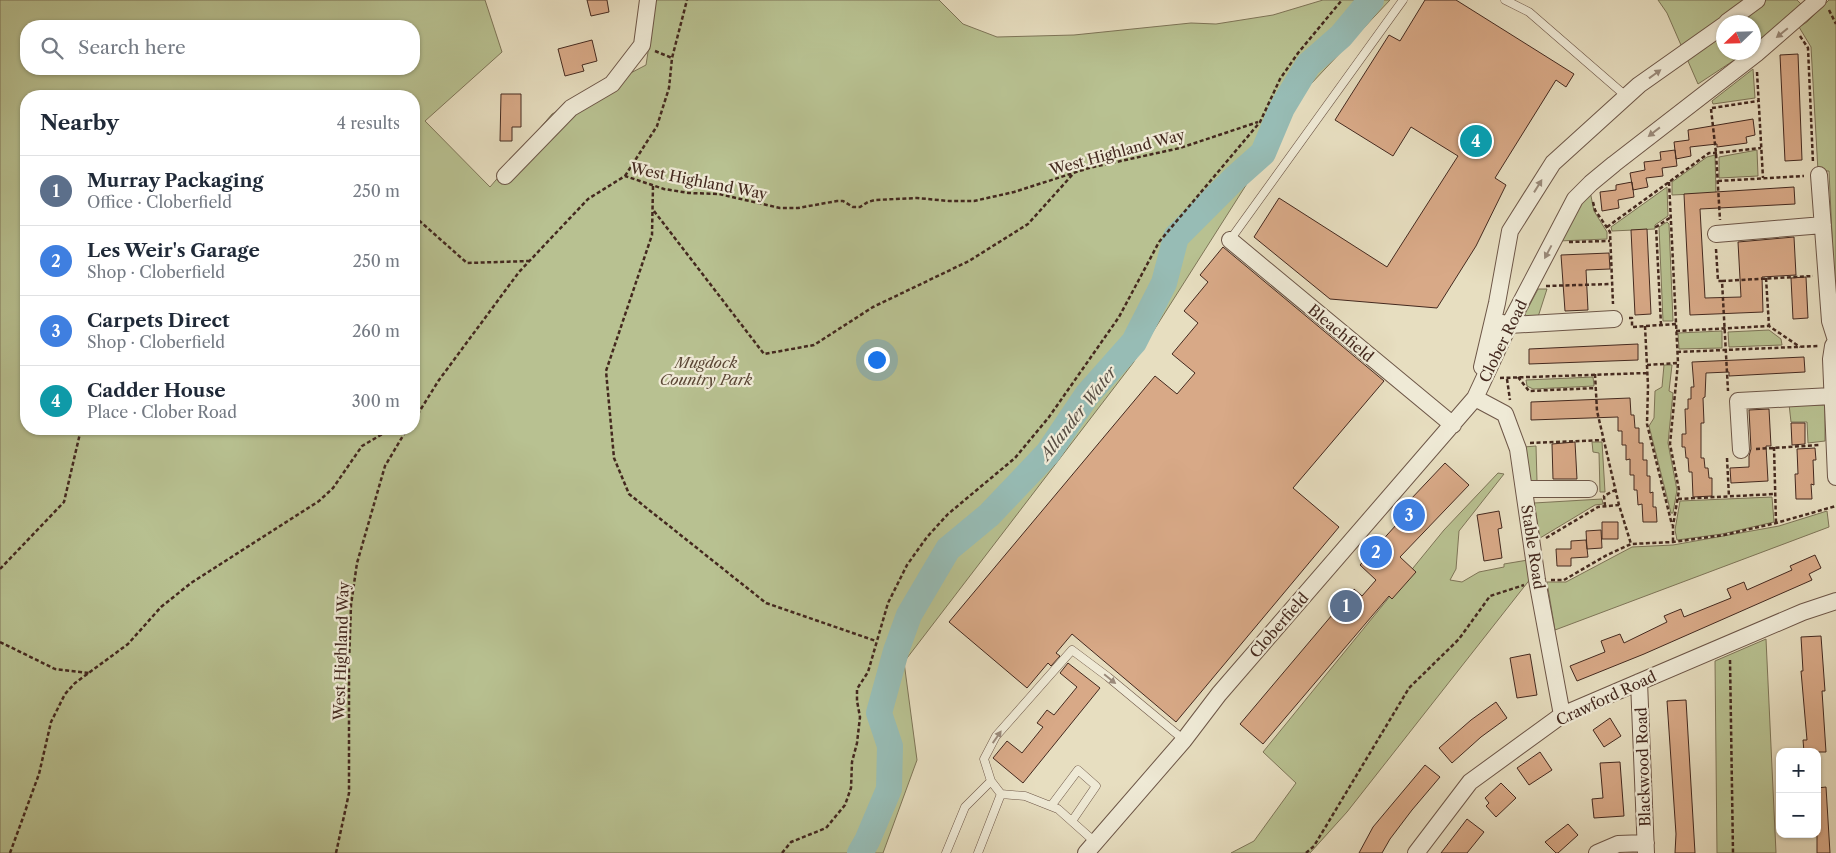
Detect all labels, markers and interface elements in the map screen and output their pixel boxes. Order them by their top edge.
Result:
north arrow [1716,15,1761,60]
search box [20,20,420,75]
one-way arrow [1776,27,1789,38]
icon: search [38,34,66,62]
text: Search here [78,36,186,59]
one-way arrow [1648,69,1662,79]
text: Nearby [40,110,119,135]
text: 4 results [337,113,400,133]
pin: 4 [1460,122,1492,160]
street label: West Highland Way [1046,125,1187,179]
one-way arrow [1648,127,1661,138]
street label: West Highland Way [628,158,770,204]
text: Murray Packaging [87,169,263,192]
one-way arrow [1534,180,1543,193]
text: 1 [52,181,60,201]
text: 250 m [353,181,400,201]
text: Office · Cloberfield [87,192,232,212]
text: Les Weir's Garage [87,239,260,262]
one-way arrow [1544,244,1552,259]
text: 2 [51,251,61,271]
text: 250 m [353,251,400,271]
text: Shop · Cloberfield [87,262,225,282]
street label: Clober Road [1475,296,1531,386]
street label: Bleachfield [1304,300,1378,366]
text: Carpets Direct [87,309,230,332]
text: 3 [51,321,61,341]
text: 260 m [352,321,400,341]
text: Shop · Cloberfield [87,332,225,352]
your location [864,347,890,373]
park label: Mugdock Country Park [660,353,753,389]
water label: Allander Water [1033,361,1122,466]
text: Cadder House [87,379,226,402]
text: 4 [51,391,61,411]
text: 300 m [352,391,400,411]
text: Place · Clober Road [87,402,237,422]
pin: 3 [1393,496,1425,534]
street label: Stable Road [1517,503,1549,591]
pin: 2 [1360,533,1392,571]
street label: West Highland Way [329,580,353,722]
pin: 1 [1330,587,1362,625]
street label: Cloberfield [1245,588,1313,662]
street label: Crawford Road [1553,666,1659,730]
one-way arrow [1103,674,1116,685]
street label: Blackwood Road [1631,707,1655,827]
one-way arrow [992,730,1002,744]
map controls [1776,748,1821,838]
button: + [1776,748,1821,793]
button: − [1776,793,1821,838]

